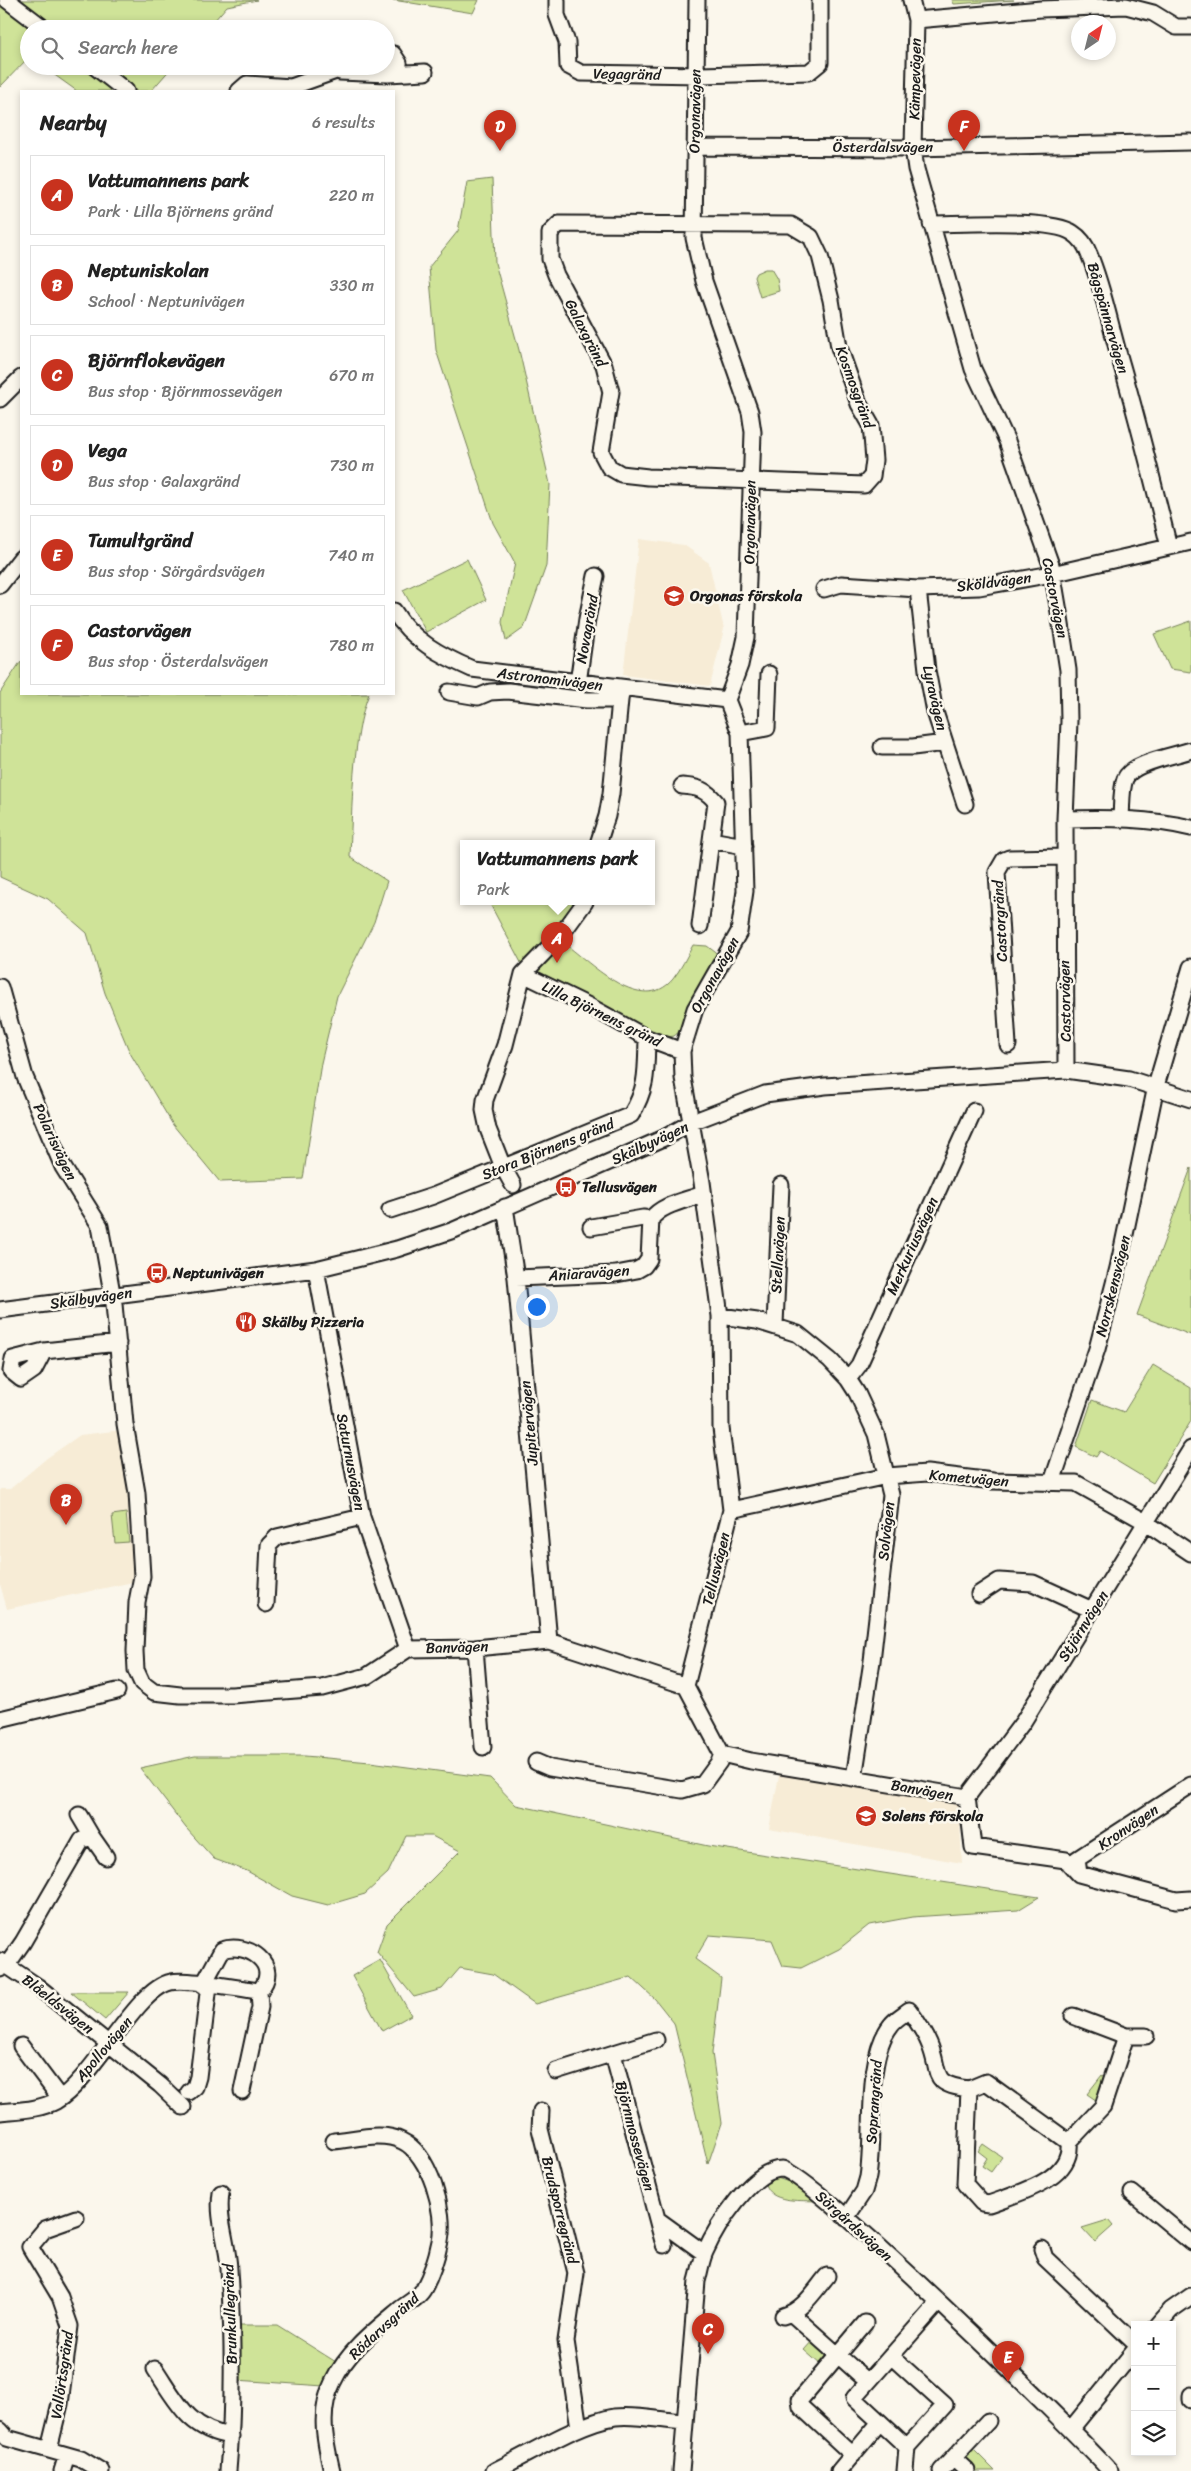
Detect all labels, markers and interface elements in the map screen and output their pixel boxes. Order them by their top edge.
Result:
north arrow [1071,15,1116,60]
search box [20,20,395,75]
text: Search here [78,31,178,64]
icon: search [38,34,66,62]
street label: Kämpevägen [901,38,929,120]
street label: Vegagränd [593,60,662,88]
street label: Orgonavägen [681,69,709,153]
text: Nearby [40,104,106,142]
text: 6 results [312,108,375,137]
pin: D [484,110,516,151]
pin: F [948,110,980,151]
street label: Österdalsvägen [833,134,933,160]
text: Vattumannens park [88,164,249,197]
text: A [52,181,62,210]
text: 220 m [329,181,374,210]
text: Park · Lilla Björnens gränd [88,197,273,226]
text: Neptuniskolan [88,254,209,287]
street label: Bågspännarvägen [1080,259,1136,377]
text: B [52,271,62,300]
text: 330 m [330,271,374,300]
text: School · Neptunivägen [88,287,245,316]
street label: Galaxgränd [558,294,615,373]
street label: Kosmosgränd [828,342,882,433]
text: Björnflokevägen [88,344,225,377]
text: C [52,361,62,390]
text: 670 m [329,361,374,390]
text: Bus stop · Björnmossevägen [88,377,282,406]
text: Vega [88,434,127,467]
text: D [52,451,62,480]
text: 730 m [330,451,374,480]
text: Bus stop · Galaxgränd [88,467,240,496]
street label: Orgonavägen [736,480,764,564]
text: Tumultgränd [88,524,192,557]
text: E [53,541,61,570]
text: 740 m [328,541,374,570]
street label: Castorvägen [1034,555,1076,641]
text: Bus stop · Sörgårdsvägen [88,557,265,586]
street label: Sköldvägen [955,565,1033,599]
place label: Orgonas förskola [689,583,803,609]
school or university icon: Orgonas förskola [662,584,686,608]
street label: Novagränd [568,591,606,666]
text: Castorvägen [88,614,191,647]
text: F [53,631,61,660]
text: 780 m [329,631,374,660]
text: Bus stop · Österdalsvägen [88,647,268,676]
street label: Astronomivägen [495,659,604,698]
street label: Lyravägen [915,663,955,733]
popup [460,840,655,905]
text: Vattumannens park [477,842,638,875]
text: Park [477,875,510,904]
street label: Castorgränd [985,879,1015,962]
pin: A [541,922,573,963]
street label: Orgonavägen [683,932,747,1018]
street label: Castorvägen [1051,960,1079,1042]
street label: Lilla Björnens gränd [538,974,667,1055]
street label: Polarisvägen [26,1099,84,1185]
street label: Stora Björnens gränd [478,1110,619,1187]
street label: Skälbyvägen [607,1114,693,1172]
place label: Tellusvägen [582,1174,658,1200]
bus stop icon: Tellusvägen [554,1175,578,1199]
street label: Merkuriusvägen [879,1193,945,1299]
street label: Stellavägen [763,1216,793,1294]
street label: Norrskensvägen [1088,1232,1138,1340]
street label: Aniaravägen [547,1257,630,1289]
place label: Neptunivägen [172,1260,265,1286]
bus stop icon: Neptunivägen [145,1261,169,1285]
street label: Skälbyvägen [48,1279,134,1317]
your location [524,1294,550,1320]
place label: Skälby Pizzeria [261,1309,364,1335]
restaurant icon: Skälby Pizzeria [234,1310,258,1334]
street label: Jupitervägen [512,1380,546,1467]
street label: Saturnusvägen [329,1411,373,1513]
street label: Kometvägen [928,1462,1010,1494]
pin: B [50,1484,82,1525]
street label: Solvägen [870,1500,902,1562]
street label: Tellusvägen [694,1530,738,1608]
street label: Stjärnvägen [1051,1585,1115,1667]
street label: Banvägen [425,1633,489,1661]
street label: Banvägen [889,1772,955,1808]
street label: Kronvägen [1092,1797,1164,1857]
place label: Solens förskola [881,1803,984,1829]
school or university icon: Solens förskola [854,1804,878,1828]
street label: Blåeldsvägen [16,1967,100,2041]
street label: Apollovägen [68,2010,139,2088]
street label: Soprangränd [858,2058,890,2145]
street label: Björnmossevägen [608,2078,662,2194]
street label: Brudsporregränd [534,2153,586,2268]
street label: Sörgårdsvägen [809,2184,899,2268]
street label: Brunkullegränd [215,2262,245,2365]
street label: Rödarvsgränd [342,2285,426,2366]
pin: C [692,2313,724,2354]
map controls [1131,2321,1176,2456]
button: + [1131,2321,1176,2366]
street label: Vallörtsgränd [43,2328,81,2421]
pin: E [992,2341,1024,2382]
button: − [1131,2366,1176,2411]
button: layers [1131,2411,1176,2456]

